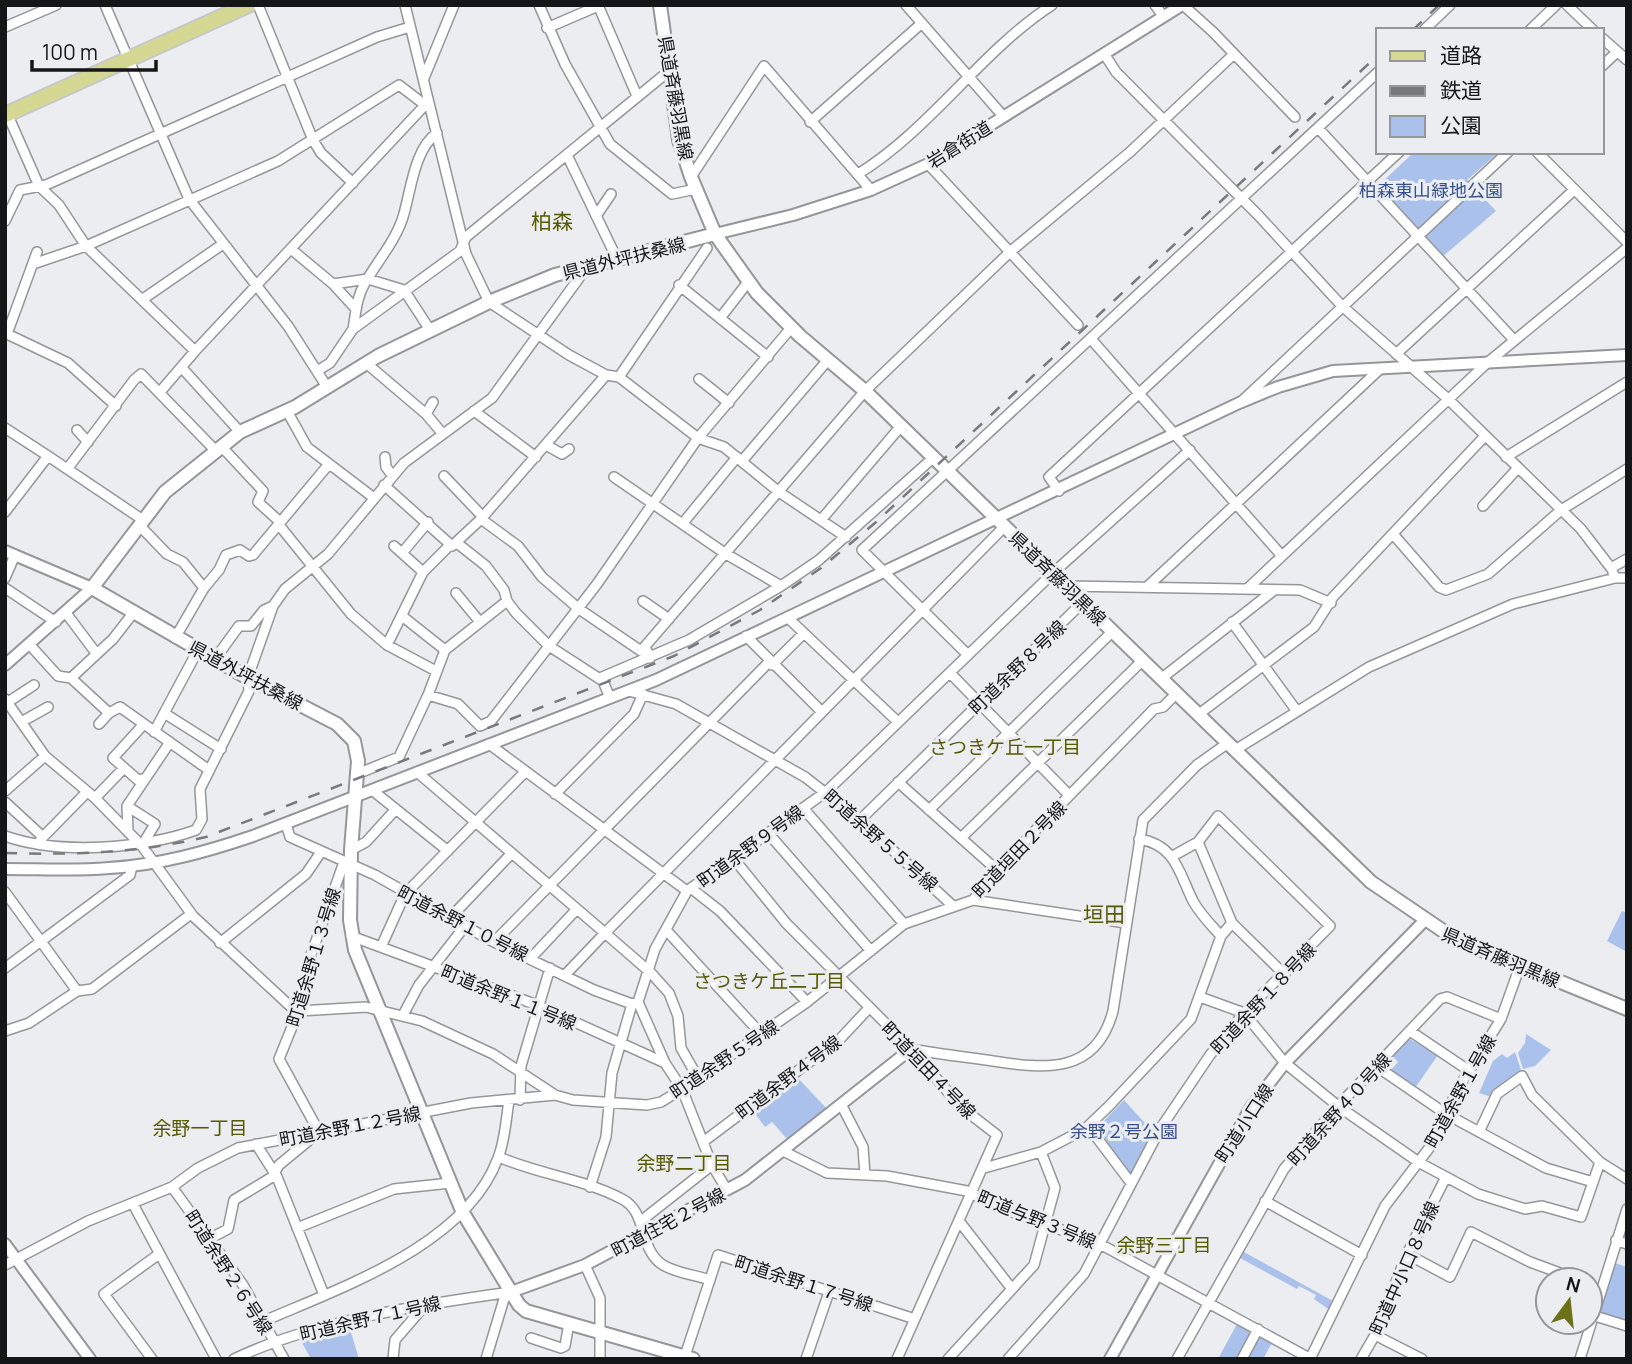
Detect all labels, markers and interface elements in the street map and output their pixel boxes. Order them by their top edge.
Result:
scale bar [32,28,156,72]
legend [1376,28,1604,154]
street label: 県道斉藤羽黒線 [653,34,699,162]
text: 100 m [42,38,98,66]
text: 道路 [1440,41,1482,69]
text: 鉄道 [1440,76,1482,104]
text: 公園 [1440,111,1482,139]
street label: 岩倉街道 [922,115,996,173]
park label: 柏森東山緑地公園 [1359,178,1503,202]
district label: 柏森 [531,207,573,235]
street label: 県道外坪扶桑線 [560,231,688,285]
street label: 県道斉藤羽黒線 [1004,526,1112,630]
street label: 町道余野８号線 [963,615,1071,719]
street label: 県道外坪扶桑線 [185,635,307,715]
district label: さつきケ丘一丁目 [929,734,1081,760]
street label: 町道余野５５号線 [819,784,943,896]
street label: 町道垣田２号線 [967,795,1071,903]
street label: 町道余野９号線 [692,799,808,893]
street label: 町道余野１０号線 [393,880,533,966]
street label: 町道余野１３号線 [280,885,346,1029]
district label: 垣田 [1083,900,1125,928]
street label: 県道斉藤羽黒線 [1438,921,1564,993]
street label: 町道余野１８号線 [1205,937,1321,1059]
street label: 町道余野１１号線 [438,959,580,1035]
district label: さつきケ丘二丁目 [693,968,845,994]
street label: 町道余野５号線 [665,1014,783,1104]
street label: 町道垣田４号線 [877,1016,981,1124]
street label: 町道余野４号線 [730,1030,846,1124]
street label: 町道余野１号線 [1419,1030,1501,1152]
street label: 町道余野４０号線 [1282,1047,1396,1171]
street label: 町道小口線 [1209,1079,1279,1167]
street label: 町道余野１２号線 [277,1100,423,1152]
district label: 余野一丁目 [152,1115,248,1141]
park label: 余野２号公園 [1070,1119,1178,1143]
district label: 余野二丁目 [636,1150,732,1176]
street label: 町道住宅２号線 [607,1182,729,1262]
street label: 町道与野３号線 [974,1184,1100,1254]
street label: 町道中小口８号線 [1364,1197,1444,1339]
street label: 町道余野２６号線 [180,1205,278,1339]
district label: 余野三丁目 [1116,1232,1212,1258]
street label: 町道余野１７号線 [732,1249,876,1317]
north arrow [1534,1266,1604,1336]
text: N [1563,1270,1583,1299]
street label: 町道余野７１号線 [297,1290,443,1346]

